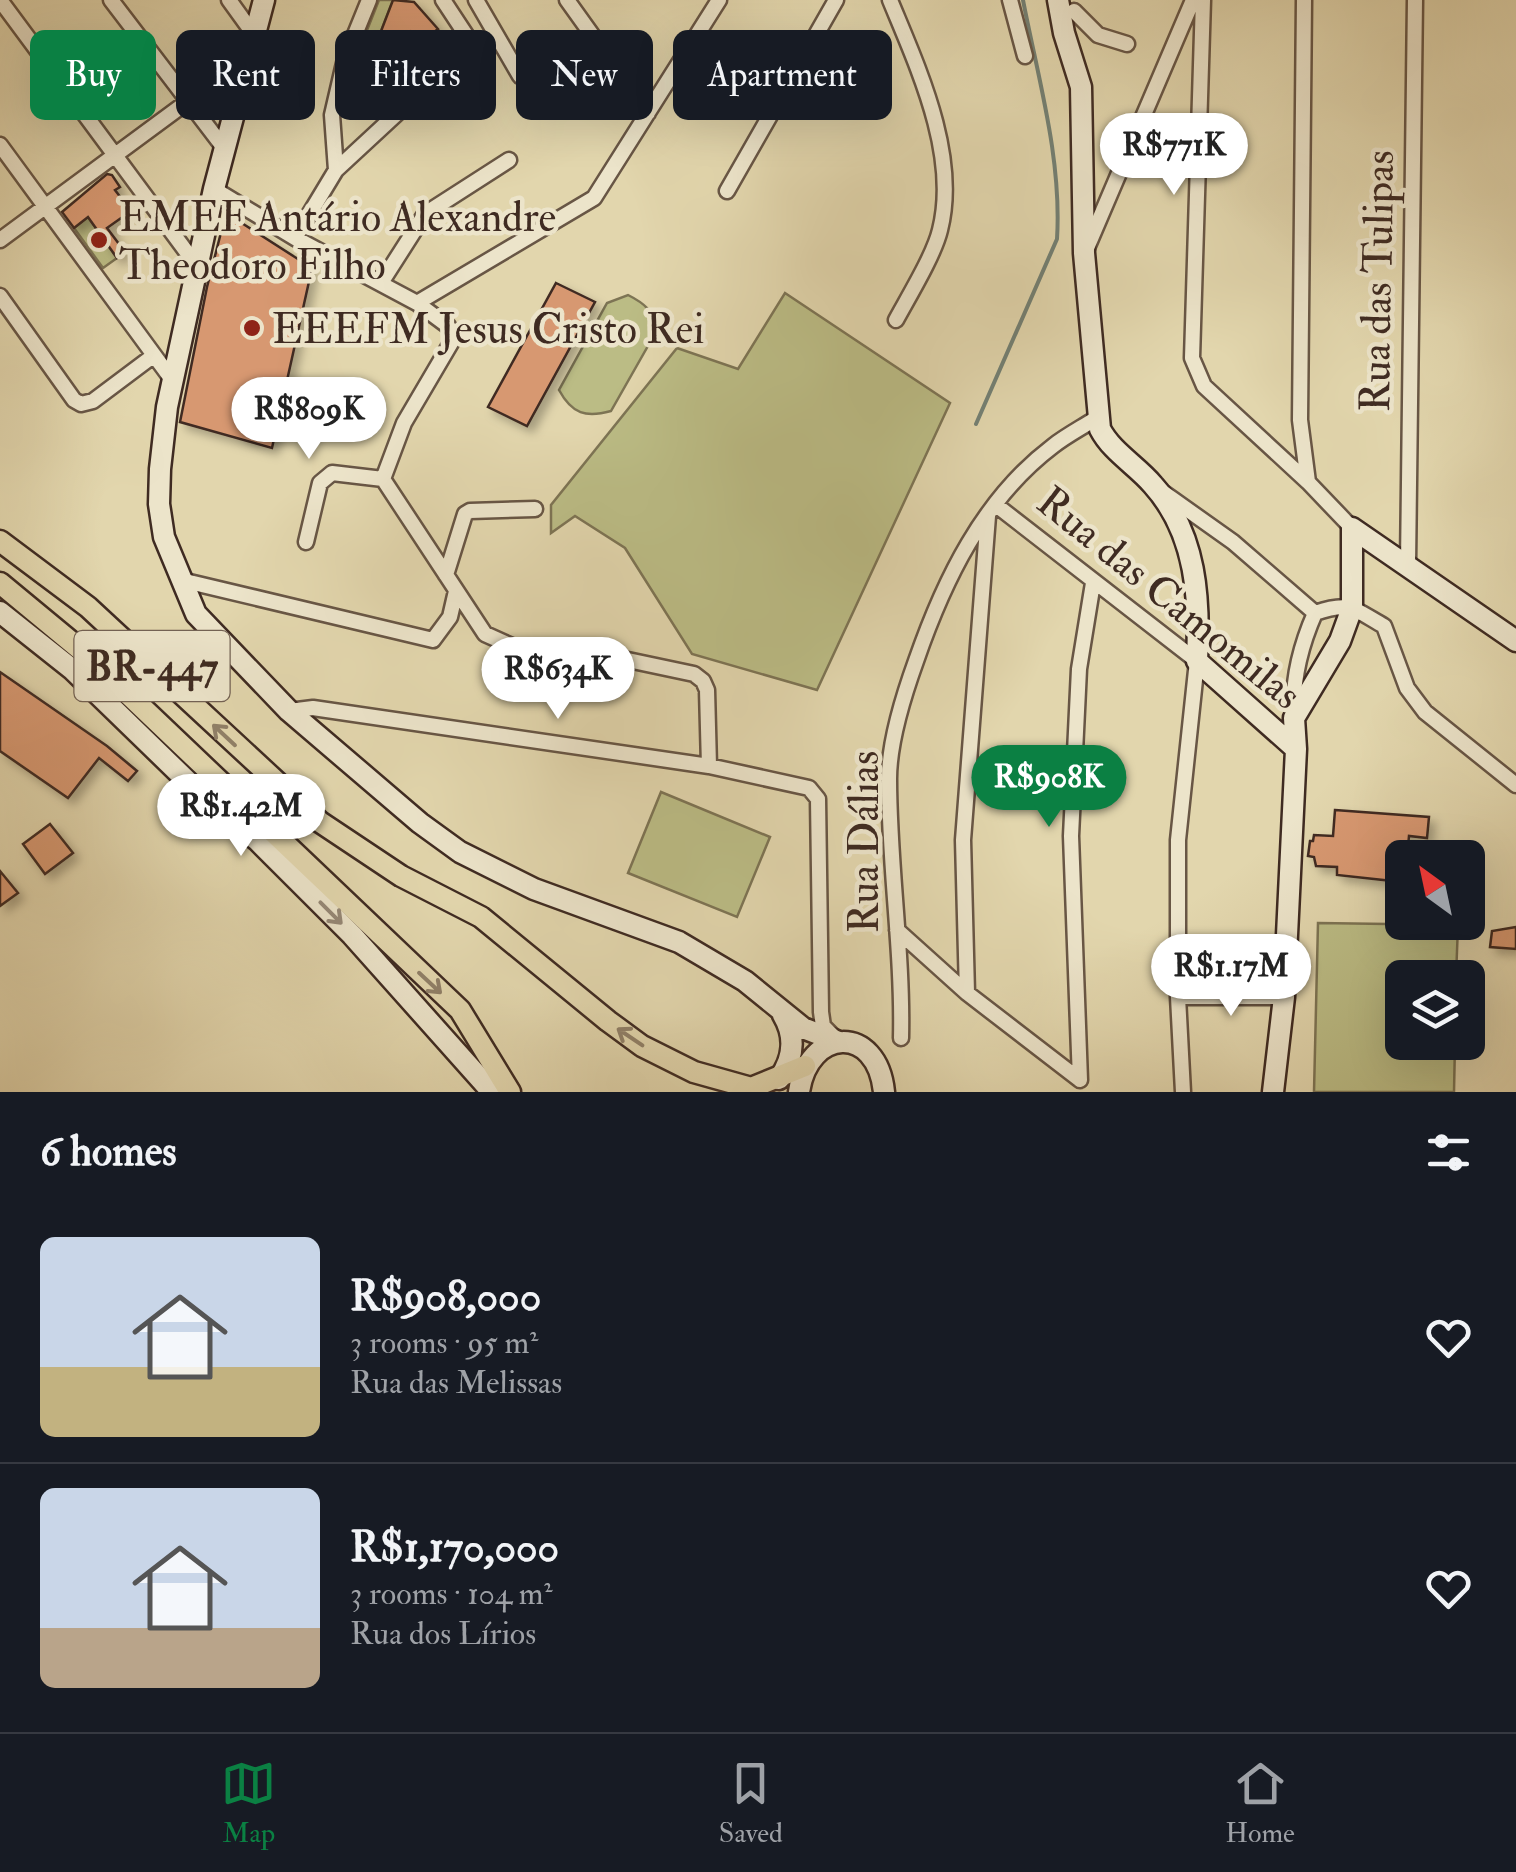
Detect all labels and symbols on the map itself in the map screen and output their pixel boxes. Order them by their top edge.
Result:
pin: R$771K [1093,113,1255,198]
street label: Rua das Tulipas [1350,150,1406,412]
place label: EMEF Antário Alexandre Theodoro Filho [119,192,556,292]
marker: EMEF Antário Alexandre Theodoro Filho [88,229,110,251]
place label: EEEFM Jesus Cristo Rei [272,304,704,356]
marker: EEEFM Jesus Cristo Rei [241,317,263,339]
pin: R$809K [228,377,390,462]
street label: Rua das Camomilas [1026,476,1312,721]
road number: BR-447 [74,631,230,701]
pin: R$634K [477,637,639,722]
one-way arrow [213,723,237,747]
pin: R$908K [968,745,1130,830]
street label: Rua Dálias [839,751,891,933]
pin: R$1.42M [149,774,333,859]
north arrow [1385,840,1485,940]
one-way arrow [318,900,342,924]
pin: R$1.17M [1139,934,1323,1019]
one-way arrow [417,970,443,994]
one-way arrow [616,1027,644,1048]

